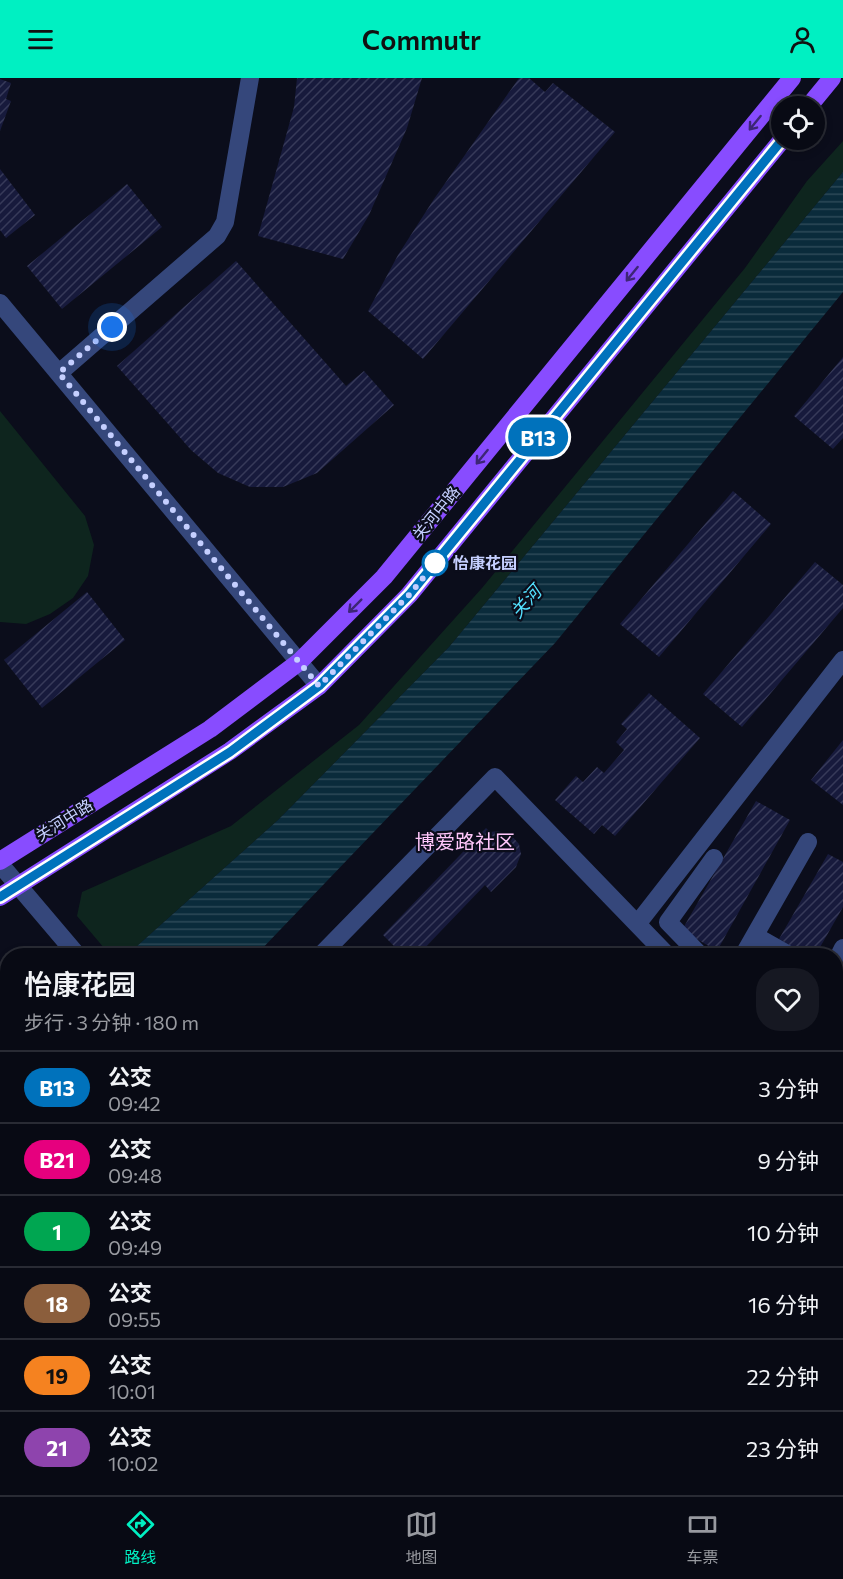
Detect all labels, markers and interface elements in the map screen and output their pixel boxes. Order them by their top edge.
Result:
icon: menu [24,23,57,56]
text: Commutr [362,23,481,56]
icon: person [786,23,819,56]
map controls [771,96,825,150]
button: locate [771,96,825,150]
one-way arrow [749,115,762,131]
one-way arrow [625,266,638,282]
your location [97,312,127,342]
line badge: B13 [504,418,572,456]
text: B13 [520,425,556,450]
one-way arrow [475,449,488,465]
street label: 关河中路 [408,482,463,544]
marker: 怡康花园 [422,550,448,576]
place label: 怡康花园 [453,553,517,572]
water label: 关河 [505,578,547,622]
one-way arrow [348,598,362,613]
street label: 关河中路 [32,795,96,845]
district label: 博爱路社区 [415,829,515,853]
text: 怡康花园 [24,967,136,1001]
button: heart [756,968,819,1031]
text: 步行 · 3 分钟 · 180 m [24,1010,199,1034]
text: 公交 [108,1063,152,1090]
text: B13 [39,1075,75,1100]
text: 3 分钟 [758,1075,819,1102]
text: 09:42 [108,1091,161,1115]
text: 公交 [108,1135,152,1162]
text: B21 [39,1147,75,1172]
text: 9 分钟 [757,1147,819,1174]
text: 09:48 [108,1163,162,1187]
text: 公交 [108,1207,152,1234]
text: 1 [52,1219,62,1244]
text: 10 分钟 [747,1219,819,1246]
text: 09:49 [108,1235,162,1259]
text: 公交 [108,1279,152,1306]
text: 18 [46,1291,68,1316]
text: 16 分钟 [748,1291,819,1318]
text: 09:55 [108,1307,161,1331]
text: 公交 [108,1351,152,1378]
text: 19 [46,1363,68,1388]
text: 22 分钟 [746,1363,819,1390]
text: 10:01 [108,1379,156,1403]
text: 公交 [108,1423,152,1450]
text: 21 [46,1435,68,1460]
text: 23 分钟 [746,1435,819,1462]
text: 10:02 [108,1451,158,1475]
tab: 路线 [124,1508,157,1568]
tab: 地图 [405,1508,438,1568]
tab: 车票 [686,1508,719,1568]

